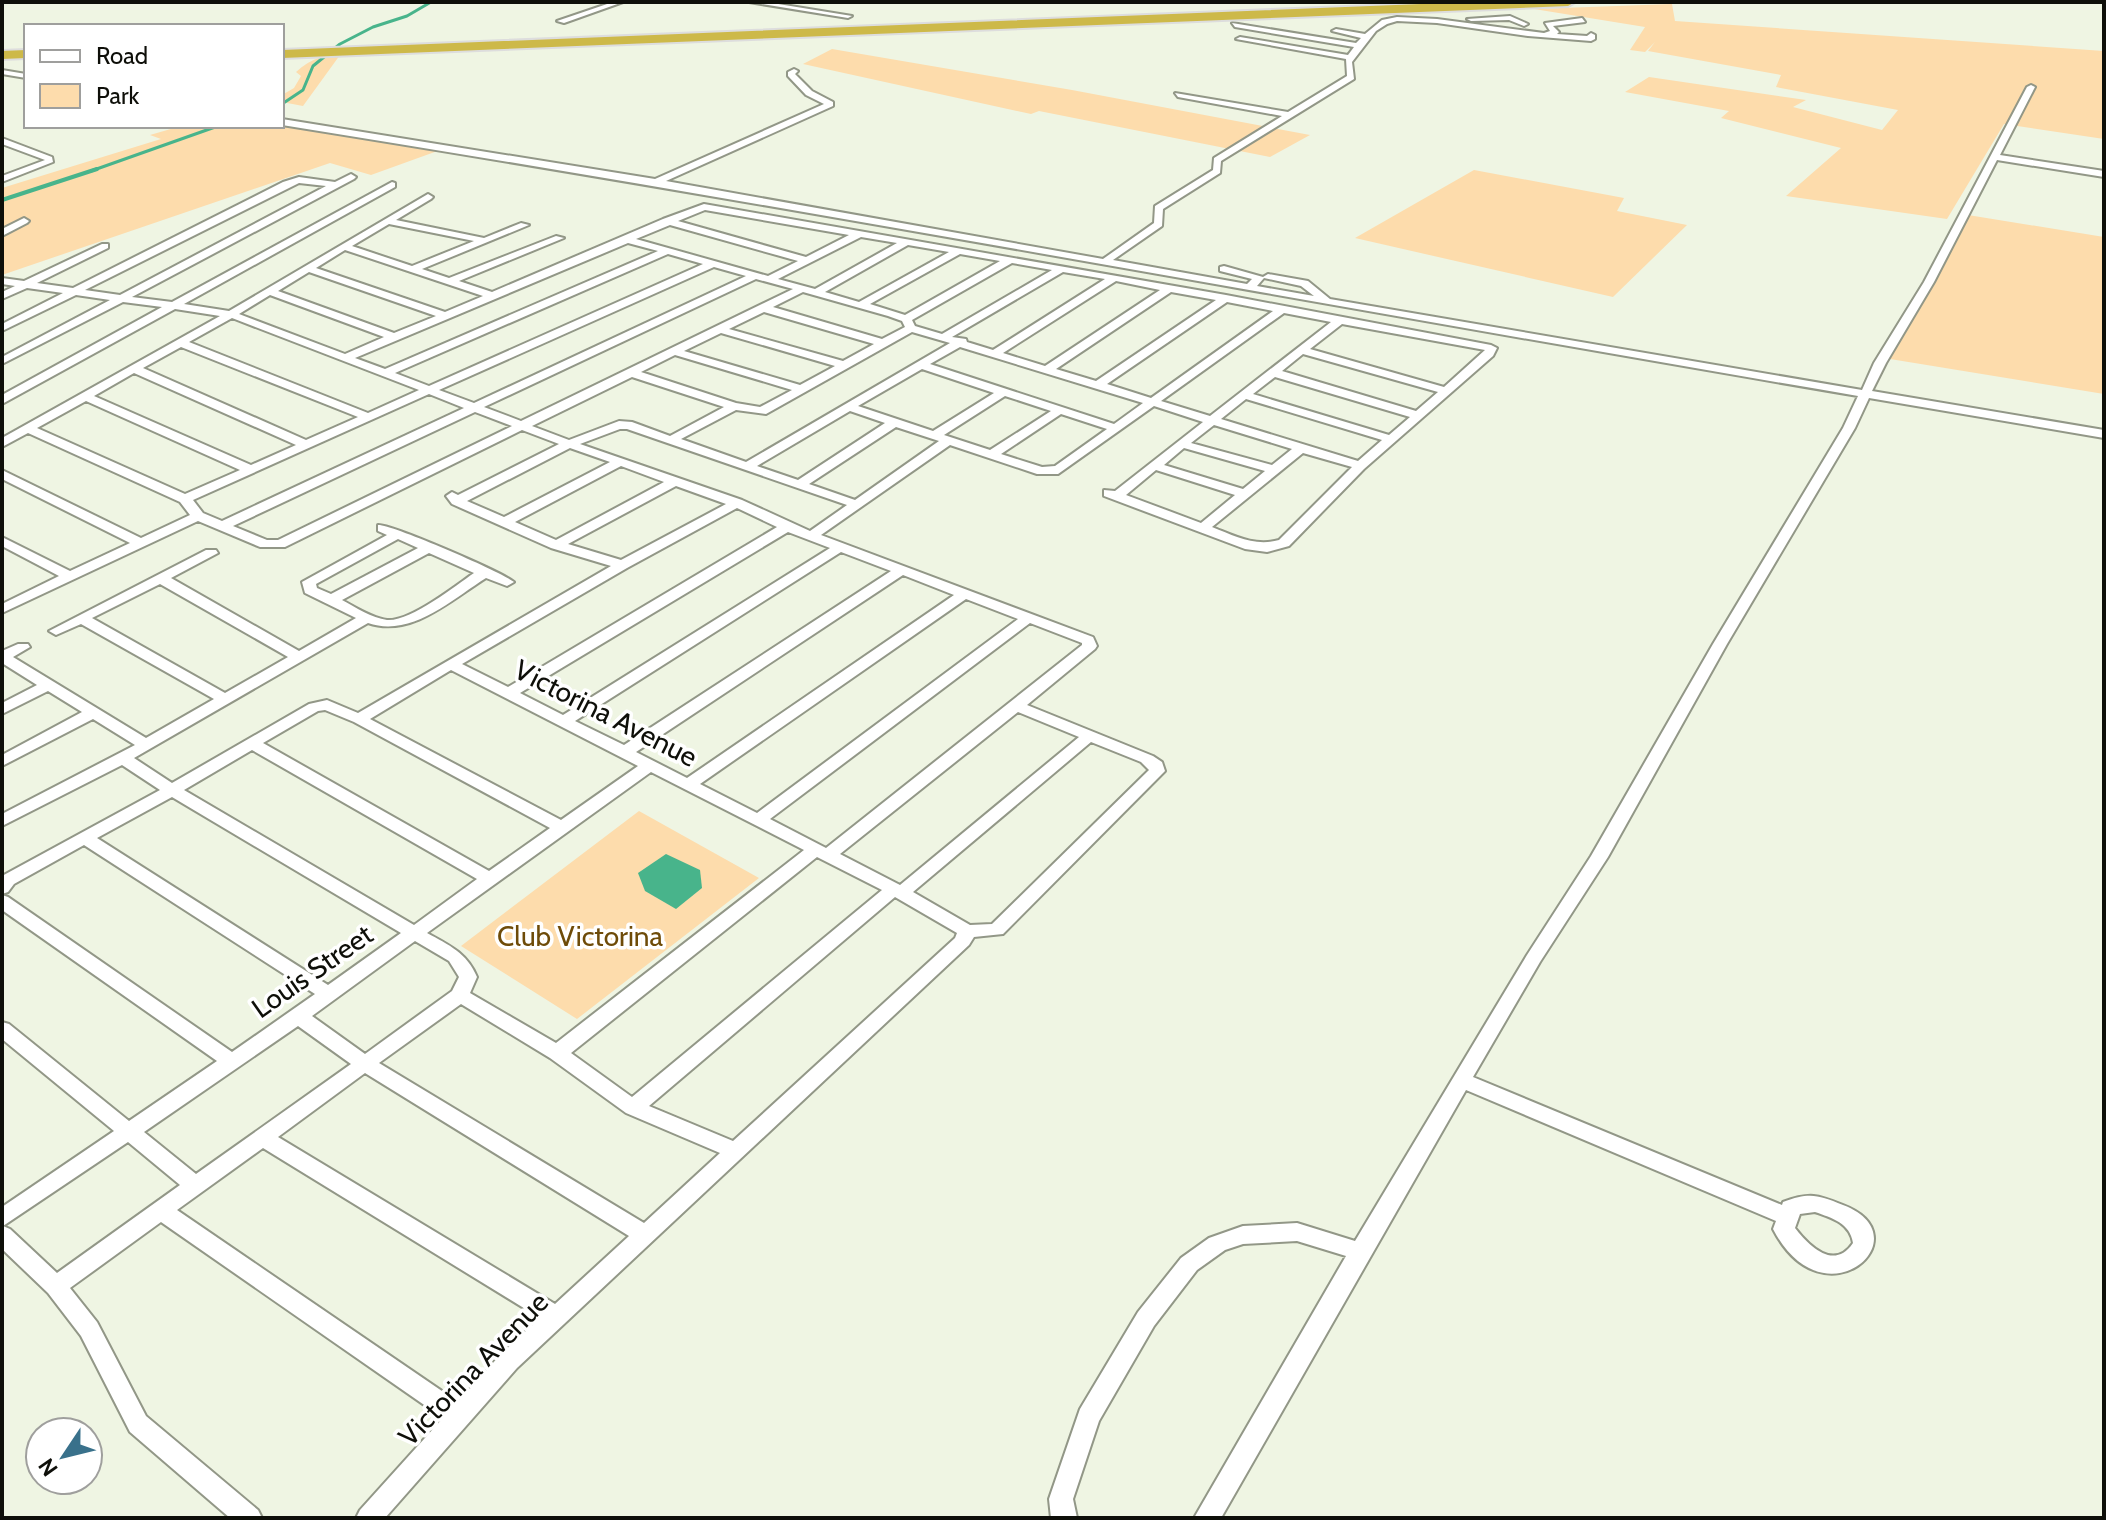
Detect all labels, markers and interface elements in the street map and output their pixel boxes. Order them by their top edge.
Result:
legend [24,24,284,128]
text: Road [96,41,148,70]
text: Park [96,81,139,110]
street label: Victorina Avenue [509,652,703,774]
street label: Louis Street [245,917,379,1025]
park label: Club Victorina [497,919,664,953]
street label: Victorina Avenue [391,1285,555,1453]
north arrow [24,1416,104,1496]
text: N [33,1453,64,1481]

